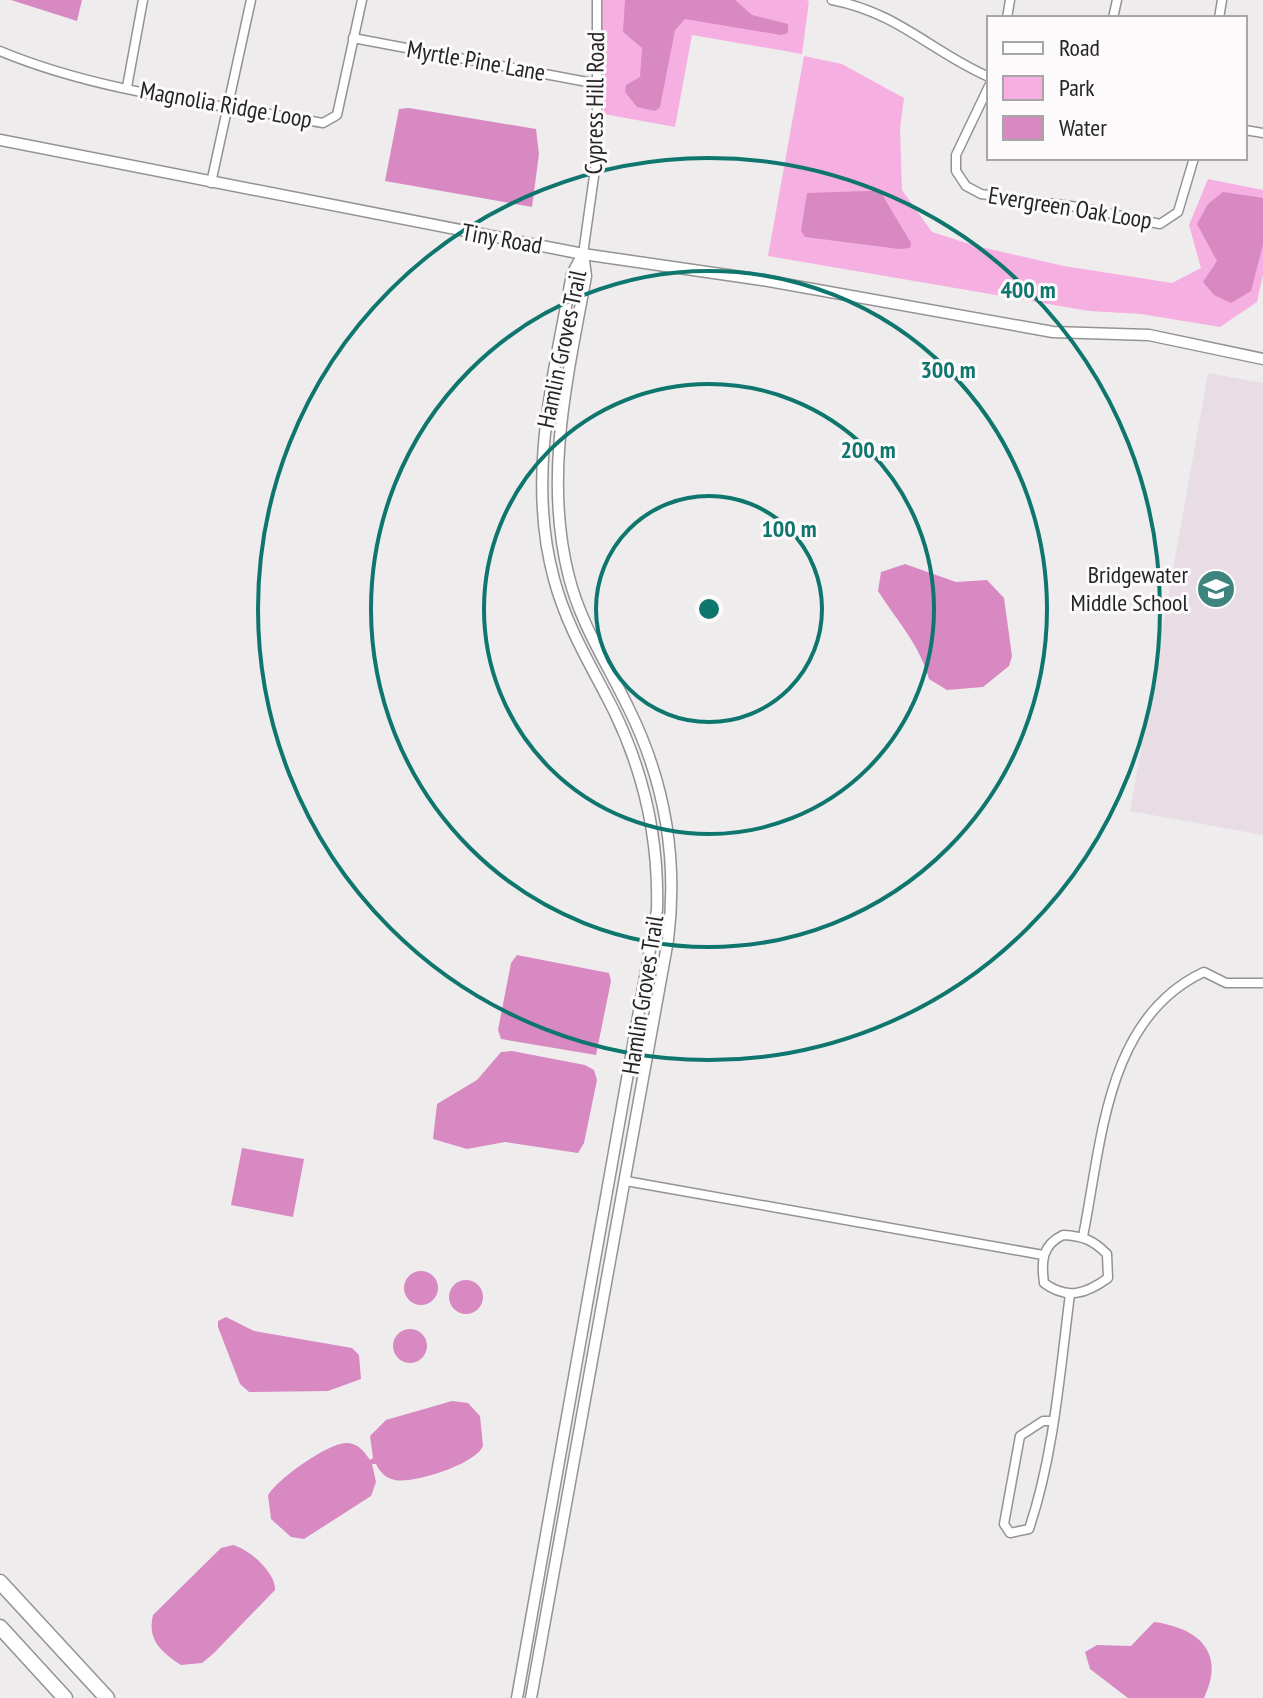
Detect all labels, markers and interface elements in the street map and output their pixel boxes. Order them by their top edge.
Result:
legend [987,16,1247,160]
street label: Cypress Hill Road [578,31,611,175]
text: Road [1059,32,1100,63]
street label: Myrtle Pine Lane [405,33,548,88]
text: Park [1059,72,1095,103]
street label: Magnolia Ridge Loop [138,74,315,135]
text: Water [1059,112,1107,143]
street label: Evergreen Oak Loop [986,179,1154,236]
street label: Tiny Road [460,216,545,261]
street label: Hamlin Groves Trail [530,267,593,431]
text: 400 m [1000,274,1056,305]
text: 300 m [920,354,976,385]
text: 200 m [840,434,896,465]
text: 100 m [761,513,817,544]
place label: Bridgewater Middle School [1070,559,1188,618]
school or university icon: Bridgewater Middle School [1195,568,1237,610]
centre of rings [695,595,723,623]
street label: Hamlin Groves Trail [615,913,670,1077]

